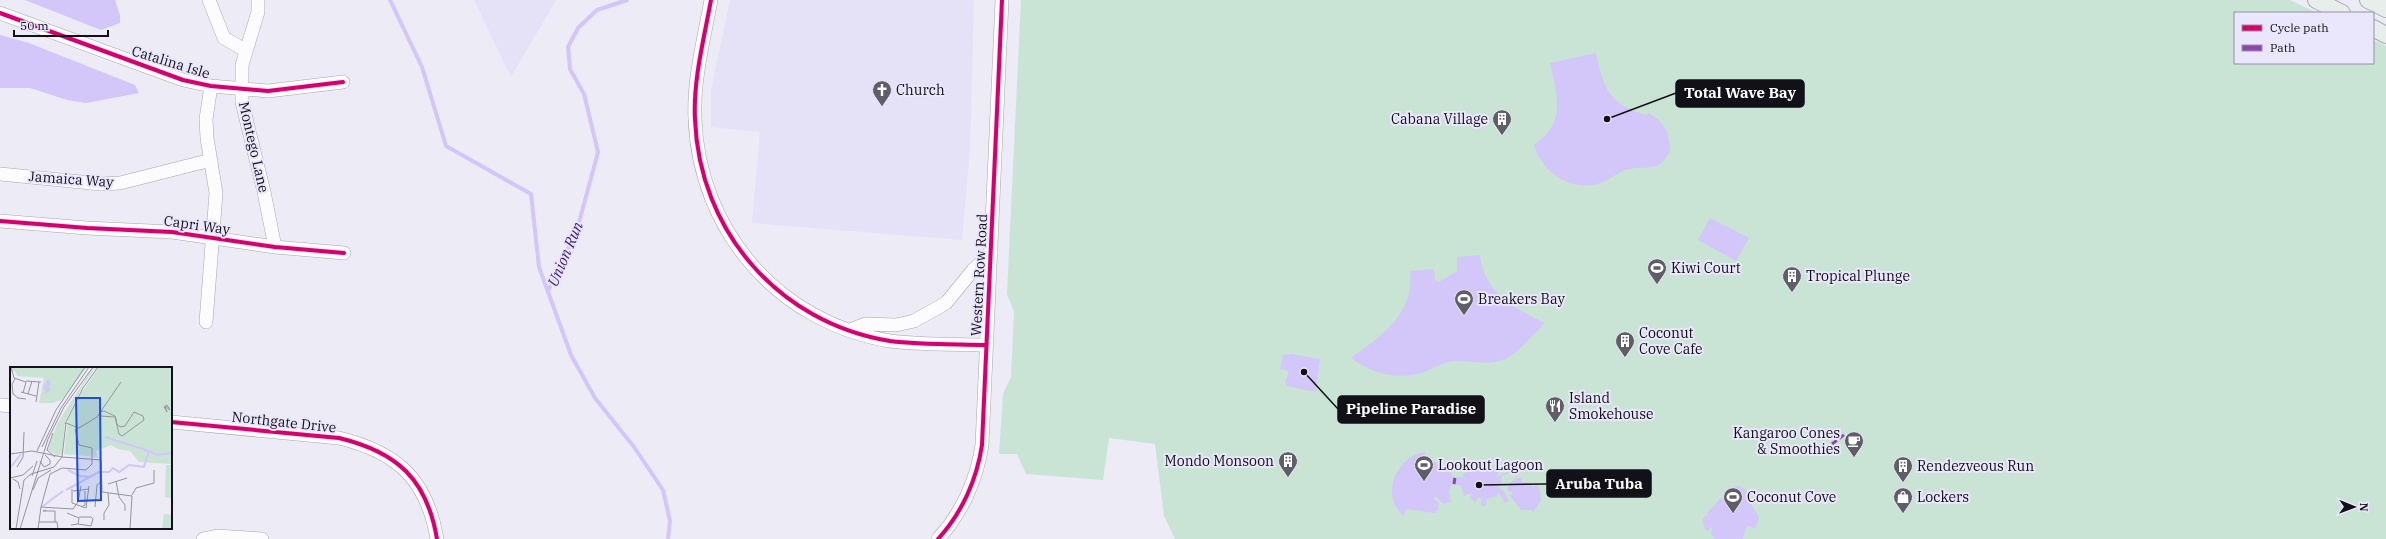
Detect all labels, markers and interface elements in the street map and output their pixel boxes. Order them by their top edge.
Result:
scale bar [14,12,108,38]
legend [2234,12,2374,64]
text: 50 m [20,18,49,33]
text: Cycle path [2270,20,2329,35]
text: Path [2270,40,2296,55]
street label: Catalina Isle [130,42,212,82]
church icon: Church [871,79,893,107]
callout: Total Wave Bay [1676,80,1804,107]
place label: Church [896,81,945,99]
text: Total Wave Bay [1684,83,1796,102]
street label: Montego Lane [235,100,273,194]
building icon: Cabana Village [1491,108,1513,136]
place label: Cabana Village [1391,110,1488,128]
street label: Jamaica Way [28,167,115,191]
street label: Capri Way [163,211,232,239]
street label: Western Row Road [967,213,991,337]
water label: Union Run [543,218,587,289]
sports icon: Kiwi Court [1646,257,1668,285]
place label: Kiwi Court [1671,259,1741,277]
building icon: Tropical Plunge [1781,265,1803,293]
place label: Tropical Plunge [1806,267,1910,285]
sports icon: Breakers Bay [1453,288,1475,316]
place label: Breakers Bay [1478,290,1566,308]
place label: Coconut Cove Cafe [1639,324,1703,358]
building icon: Coconut Cove Cafe [1614,330,1636,358]
inset map [10,367,172,529]
place label: Island Smokehouse [1569,389,1654,423]
restaurant icon: Island Smokehouse [1544,395,1566,423]
callout: Pipeline Paradise [1338,396,1484,423]
text: Pipeline Paradise [1346,399,1476,418]
street label: Northgate Drive [231,408,337,436]
place label: Kangaroo Cones & Smoothies [1733,424,1840,458]
cafe icon: Kangaroo Cones & Smoothies [1843,430,1865,458]
building icon: Mondo Monsoon [1277,450,1299,478]
place label: Mondo Monsoon [1165,452,1274,470]
sports icon: Lookout Lagoon [1413,454,1435,482]
building icon: Rendezveous Run [1892,455,1914,483]
place label: Lookout Lagoon [1438,456,1543,474]
place label: Rendezveous Run [1917,457,2034,475]
callout: Aruba Tuba [1547,470,1651,497]
text: Aruba Tuba [1555,474,1643,493]
sports icon: Coconut Cove [1722,486,1744,514]
shop icon: Lockers [1892,486,1914,514]
north arrow [2334,487,2374,527]
place label: Coconut Cove [1747,488,1836,506]
place label: Lockers [1917,488,1969,506]
text: N [2357,503,2371,512]

